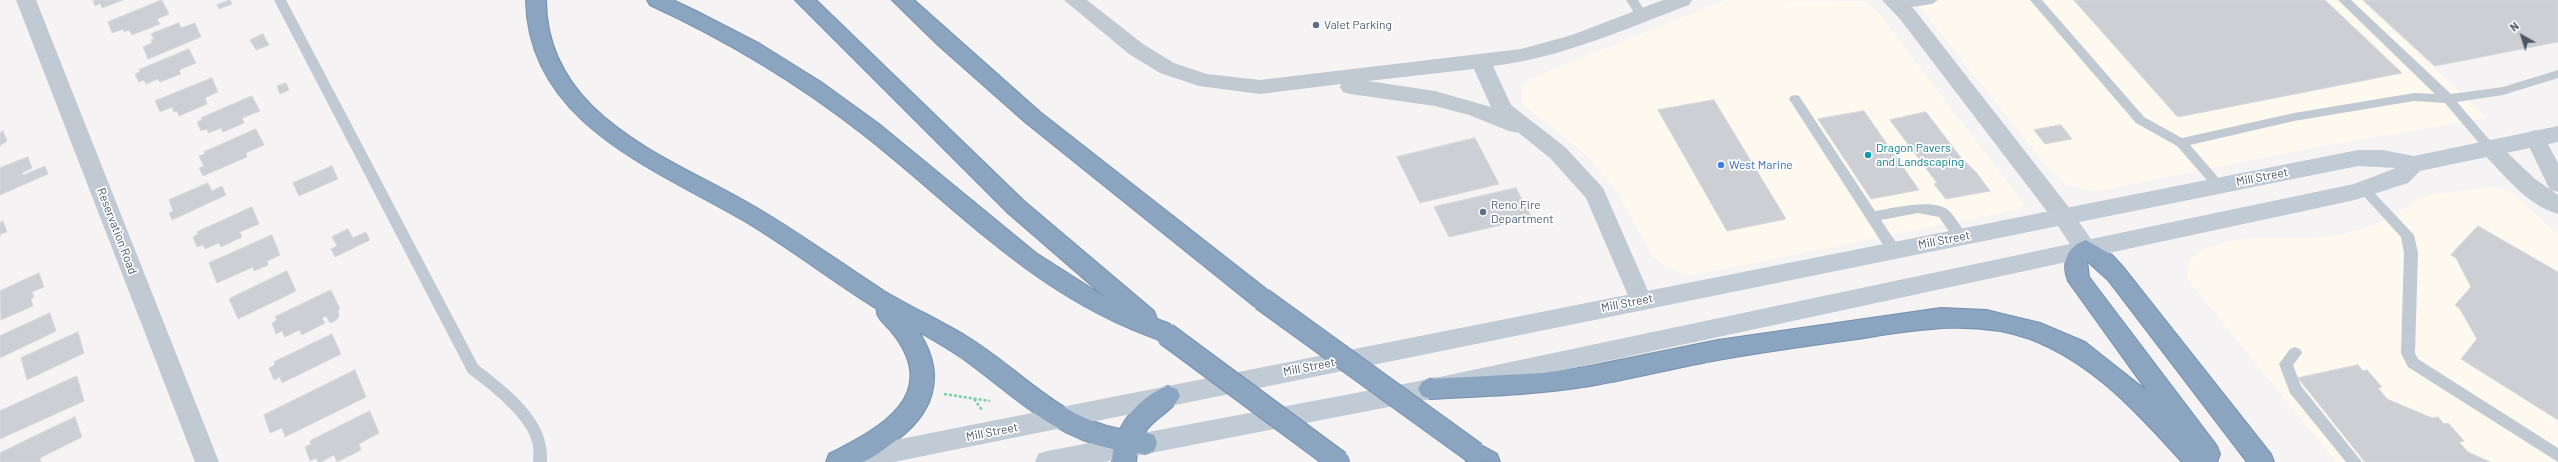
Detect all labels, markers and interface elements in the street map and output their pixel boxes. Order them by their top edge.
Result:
north arrow [2502,16,2542,56]
place label: Valet Parking [1324,18,1392,32]
text: N [2507,19,2521,34]
marker: Valet Parking [1311,20,1321,30]
place label: Dragon Pavers and Landscaping [1876,141,1964,169]
marker: Dragon Pavers and Landscaping [1863,150,1873,160]
place label: West Marine [1729,158,1793,172]
marker: West Marine [1716,160,1726,170]
street label: Mill Street [2235,165,2289,189]
street label: Reservation Road [94,186,140,276]
place label: Reno Fire Department [1491,198,1554,226]
marker: Reno Fire Department [1478,207,1488,217]
street label: Mill Street [1917,228,1971,252]
street label: Mill Street [1600,291,1654,315]
street label: Mill Street [1282,355,1336,379]
street label: Mill Street [965,420,1019,444]

